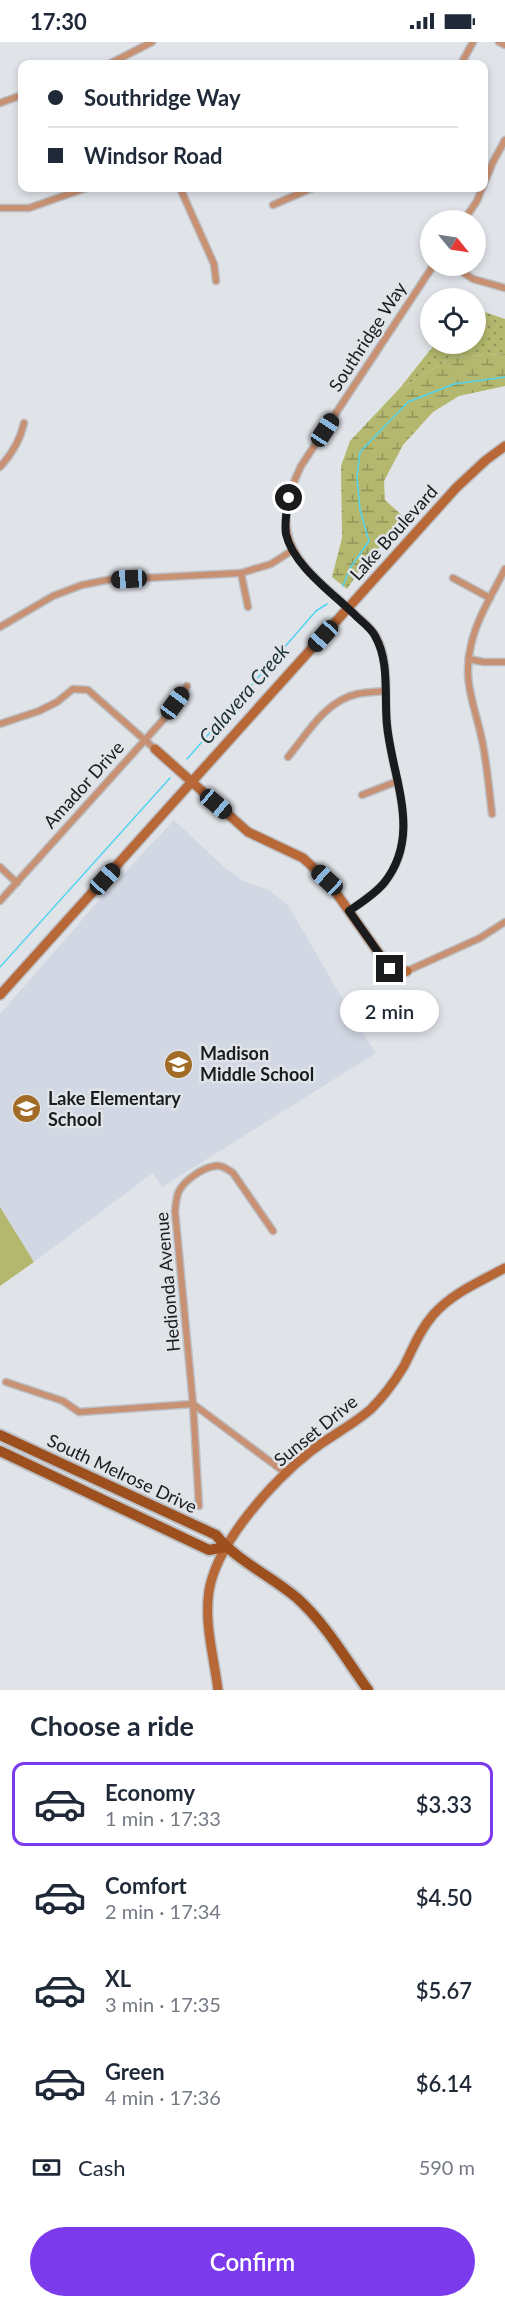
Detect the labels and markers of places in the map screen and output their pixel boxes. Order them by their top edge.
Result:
place label: Madison Middle School [200,1042,314,1085]
school or university icon: Madison Middle School [163,1048,195,1080]
place label: Lake Elementary School [48,1087,181,1130]
school or university icon: Lake Elementary School [11,1093,43,1125]

